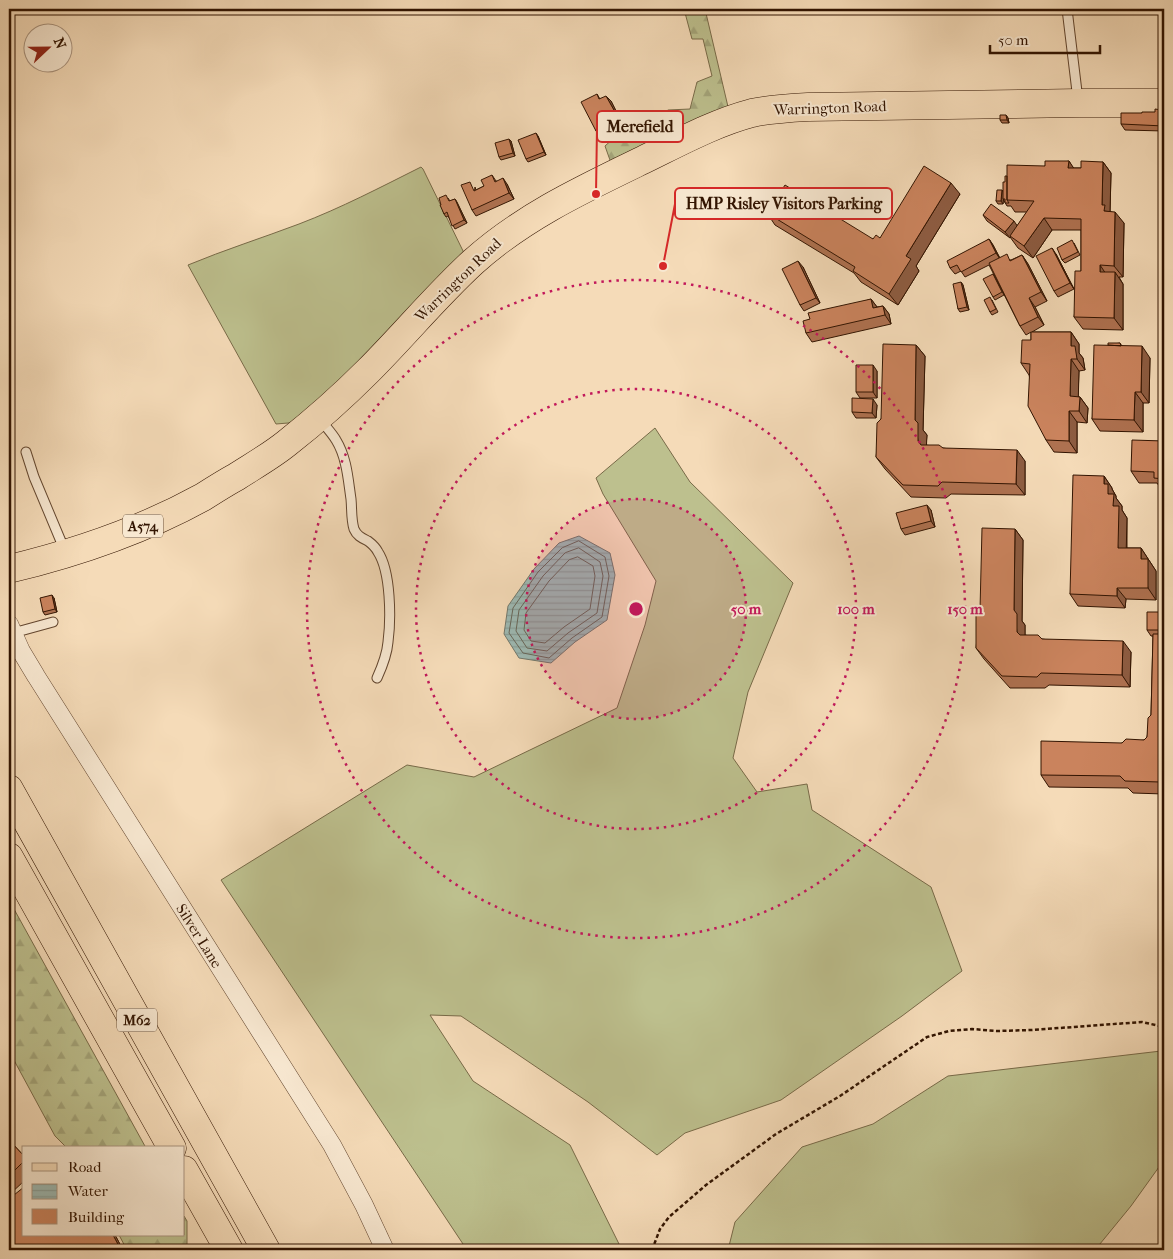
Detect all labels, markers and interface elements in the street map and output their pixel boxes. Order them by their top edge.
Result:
north arrow [22,22,72,72]
scale bar [990,22,1100,54]
text: 50 m [998,31,1029,49]
text: N [50,35,70,52]
street label: Warrington Road [772,97,888,119]
callout: Merefield [597,111,683,142]
text: Merefield [606,117,675,136]
callout: HMP Risley Visitors Parking [675,188,892,219]
text: HMP Risley Visitors Parking [686,194,883,214]
street label: Warrington Road [410,234,505,326]
road number: A574 [123,514,163,538]
centre of rings [627,600,645,618]
text: 50 m [731,600,762,618]
text: 100 m [837,600,875,618]
text: 150 m [947,600,983,618]
street label: Silver Lane [172,901,226,972]
road number: M62 [117,1008,157,1032]
legend [22,1146,185,1236]
text: Road [68,1158,102,1176]
text: Water [67,1182,108,1200]
text: Building [68,1208,125,1226]

